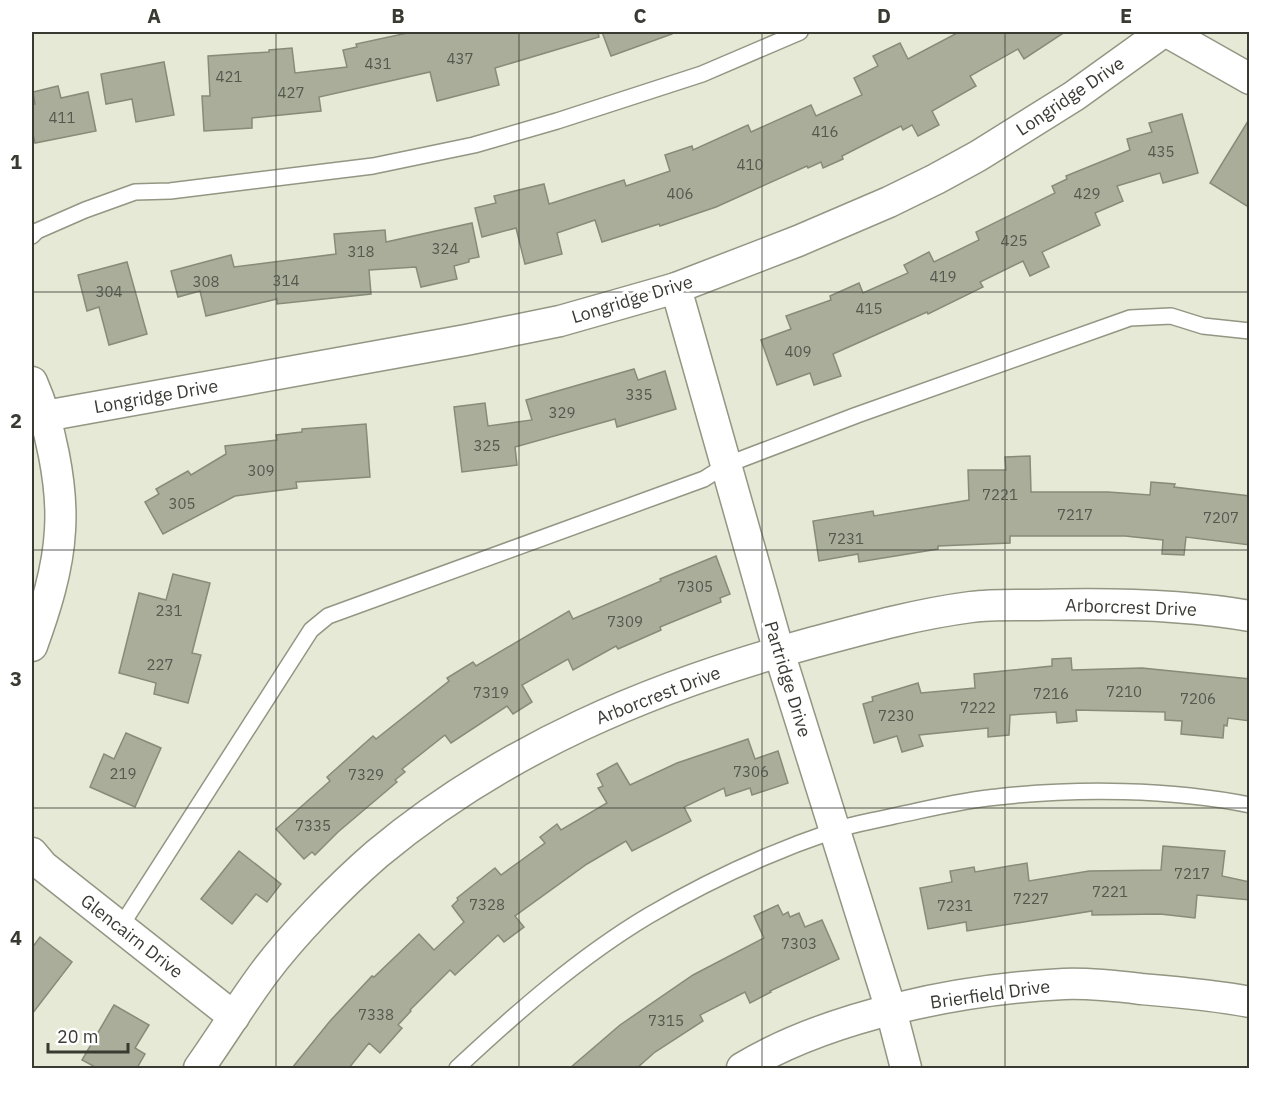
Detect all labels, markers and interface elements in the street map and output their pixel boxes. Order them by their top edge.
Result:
text: A [147,2,161,29]
text: B [391,2,405,29]
text: C [633,2,647,29]
text: D [877,2,891,29]
text: E [1120,2,1132,29]
house number: 437 [446,49,474,68]
street label: Longridge Drive [1012,51,1129,141]
house number: 431 [364,54,392,73]
house number: 421 [215,67,243,86]
house number: 427 [277,83,305,102]
house number: 411 [48,108,76,127]
house number: 416 [811,122,839,141]
house number: 435 [1147,142,1175,161]
text: 1 [10,148,22,175]
house number: 410 [736,155,764,174]
house number: 406 [666,184,694,203]
house number: 429 [1073,184,1101,203]
house number: 425 [1000,231,1028,250]
house number: 324 [431,239,459,258]
house number: 318 [347,242,375,261]
house number: 419 [929,267,957,286]
street label: Longridge Drive [569,270,695,328]
house number: 314 [272,271,300,290]
house number: 308 [192,272,220,291]
house number: 304 [95,282,123,301]
house number: 415 [855,299,883,318]
house number: 409 [784,342,812,361]
street label: Longridge Drive [92,374,220,418]
house number: 335 [625,385,653,404]
house number: 329 [548,403,576,422]
text: 2 [10,407,22,434]
house number: 325 [473,436,501,455]
house number: 309 [247,461,275,480]
house number: 7221 [982,485,1018,504]
house number: 305 [168,494,196,513]
house number: 7217 [1057,505,1093,524]
house number: 7207 [1203,508,1239,527]
house number: 7231 [828,529,864,548]
house number: 7305 [677,577,713,596]
street label: Arborcrest Drive [1065,593,1197,621]
house number: 231 [155,601,183,620]
house number: 7309 [607,612,643,631]
street label: Partridge Drive [759,618,817,740]
house number: 227 [146,655,174,674]
street label: Arborcrest Drive [592,661,724,729]
text: 3 [10,665,22,692]
house number: 7210 [1106,682,1142,701]
house number: 7319 [473,683,509,702]
house number: 7216 [1033,684,1069,703]
house number: 7206 [1180,689,1216,708]
house number: 7222 [960,698,996,717]
house number: 7230 [878,706,914,725]
house number: 7306 [733,762,769,781]
house number: 219 [109,764,137,783]
house number: 7329 [348,765,384,784]
house number: 7335 [295,816,331,835]
house number: 7217 [1174,864,1210,883]
house number: 7221 [1092,882,1128,901]
street label: Glencairn Drive [76,889,188,983]
house number: 7227 [1013,889,1049,908]
house number: 7328 [469,895,505,914]
house number: 7231 [937,896,973,915]
text: 4 [10,924,22,951]
house number: 7303 [781,934,817,953]
street label: Brierfield Drive [929,974,1052,1014]
house number: 7338 [358,1005,394,1024]
house number: 7315 [648,1011,684,1030]
scale bar [48,1016,128,1054]
text: 20 m [57,1025,99,1048]

